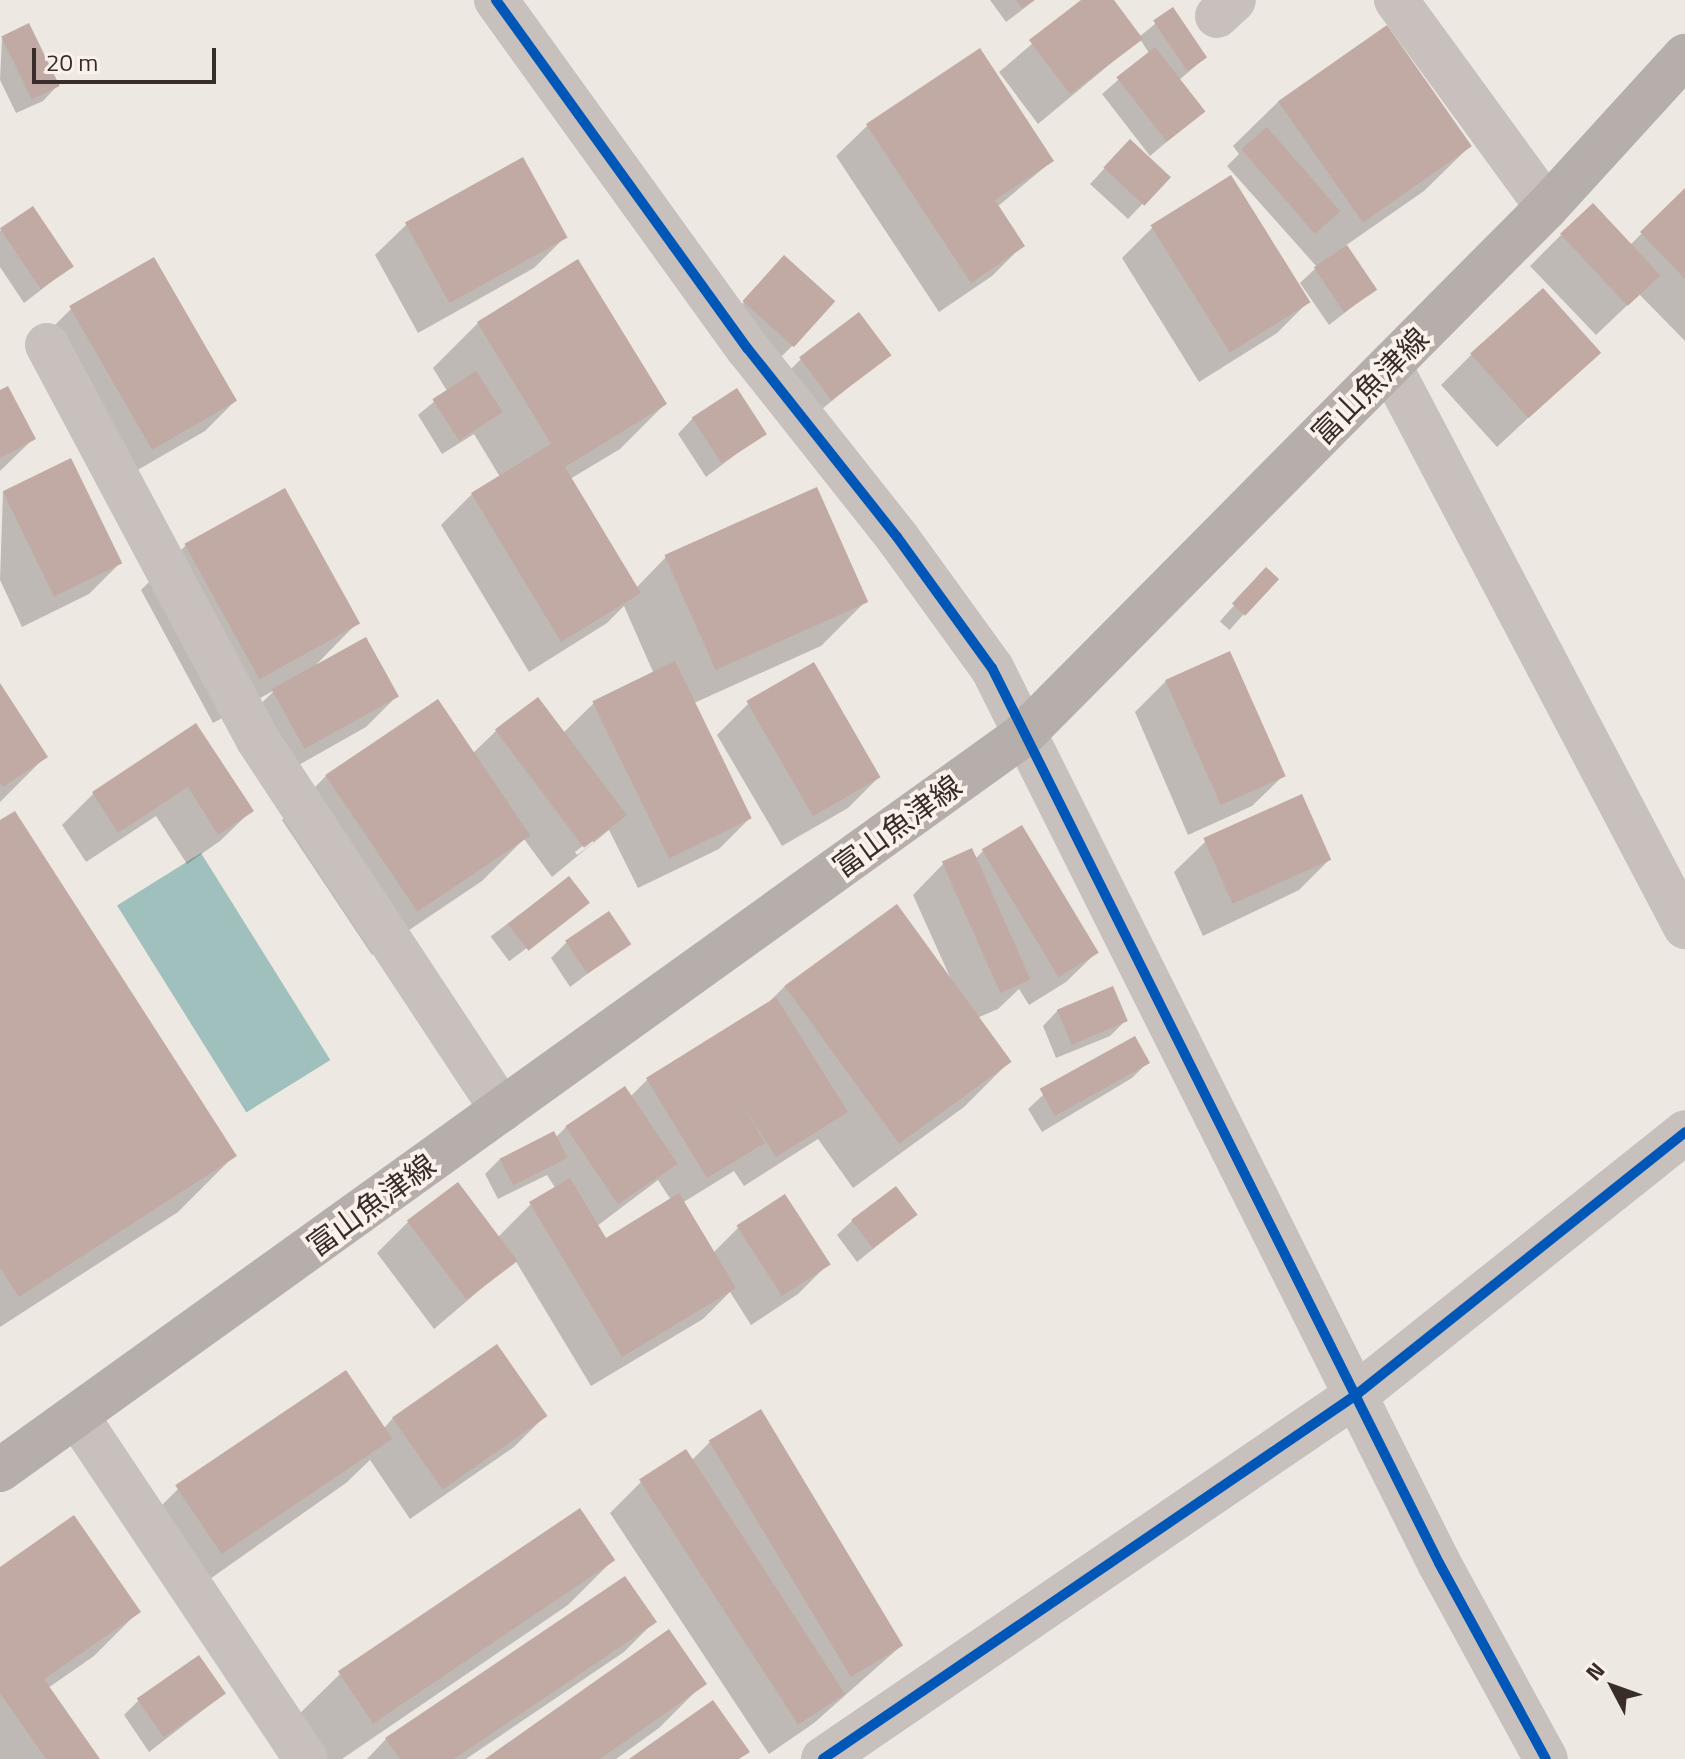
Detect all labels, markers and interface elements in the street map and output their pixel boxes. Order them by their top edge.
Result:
scale bar [36,32,220,82]
text: 20 m [46,44,98,80]
street label: 富山魚津線 [1304,320,1436,452]
street label: 富山魚津線 [826,767,968,885]
street label: 富山魚津線 [300,1146,442,1264]
north arrow [1573,1647,1653,1727]
text: N [1577,1654,1613,1688]

